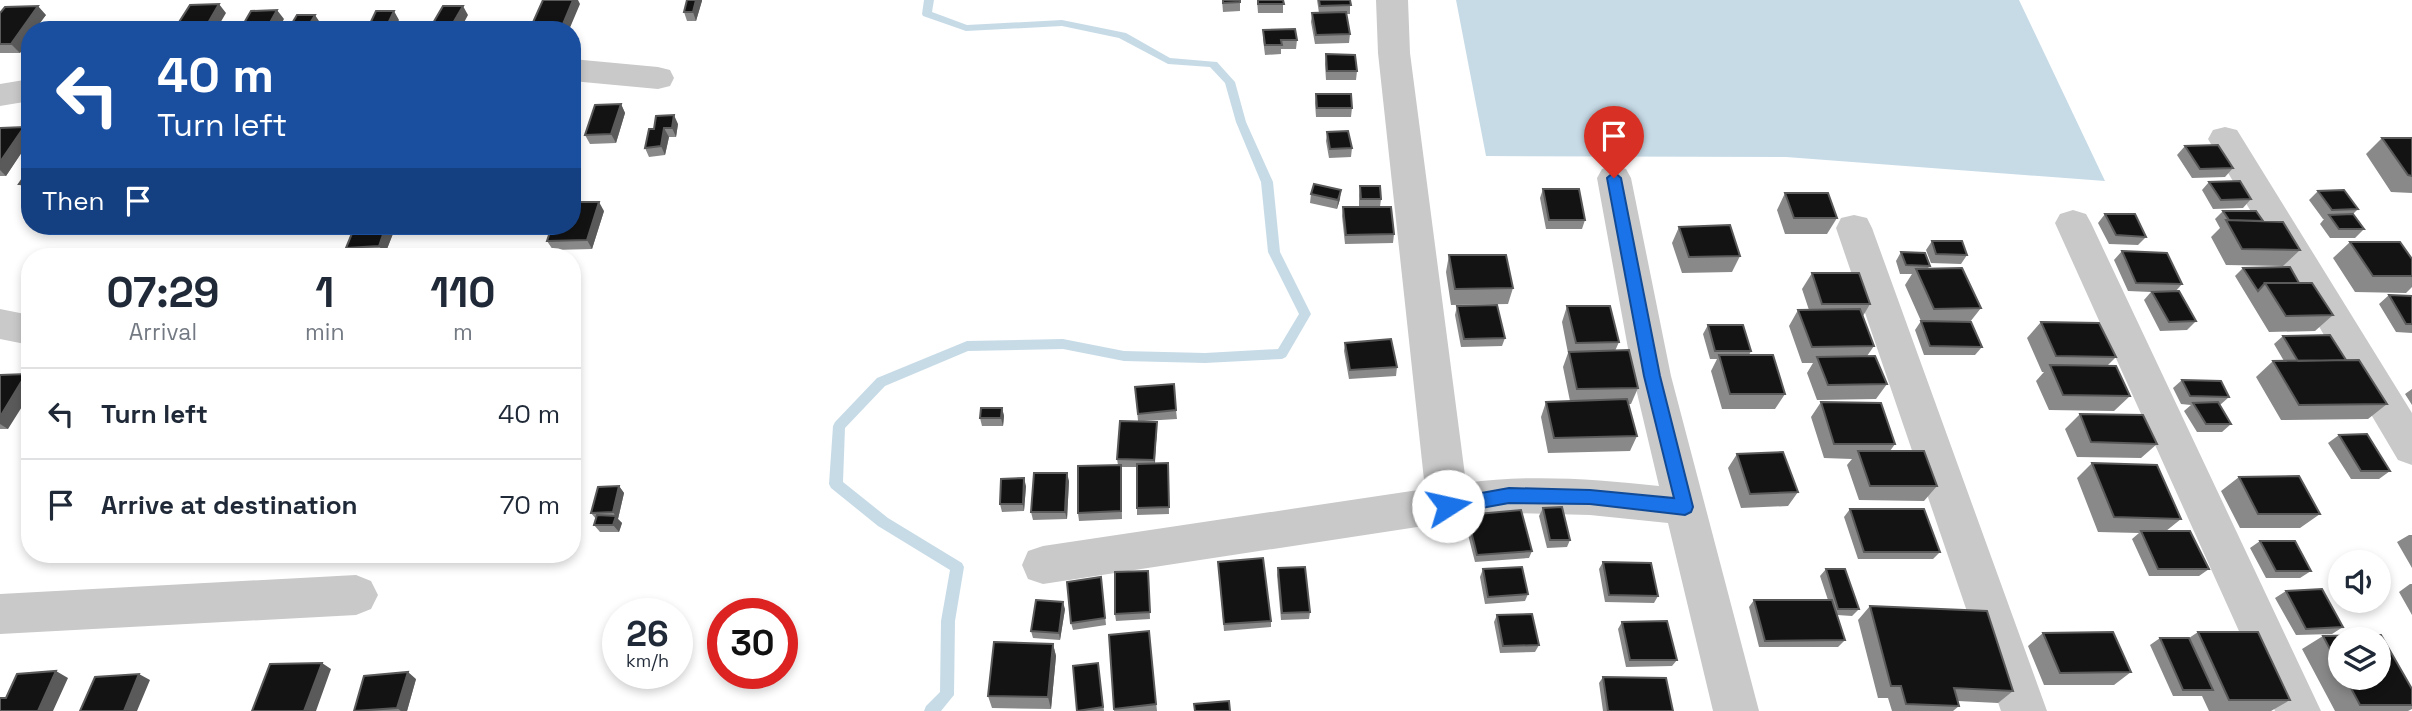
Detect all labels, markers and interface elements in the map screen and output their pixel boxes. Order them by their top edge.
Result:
text: 40 m [157,44,274,106]
icon: left [42,49,133,140]
text: Turn left [157,105,287,145]
pin [1584,106,1644,178]
icon: arrive [1595,117,1633,155]
icon: arrive [119,182,157,220]
text: Then [42,184,105,218]
text: 07:29 [107,266,220,319]
text: 1 [315,266,334,319]
text: 110 [430,266,495,319]
text: Arrival [129,317,197,347]
text: min [305,317,345,347]
text: m [453,317,473,347]
icon: left [42,395,80,433]
text: Turn left [101,397,208,431]
text: 40 m [498,397,560,431]
position arrow [1411,469,1485,543]
icon: arrive [42,486,80,524]
text: Arrive at destination [101,488,358,522]
text: 70 m [500,488,560,522]
map controls [2328,550,2391,690]
button: sound [2328,550,2391,613]
speed limit sign: 30 [707,598,798,689]
text: 26 [626,612,669,656]
button: layers [2328,627,2391,690]
text: km/h [626,649,669,672]

